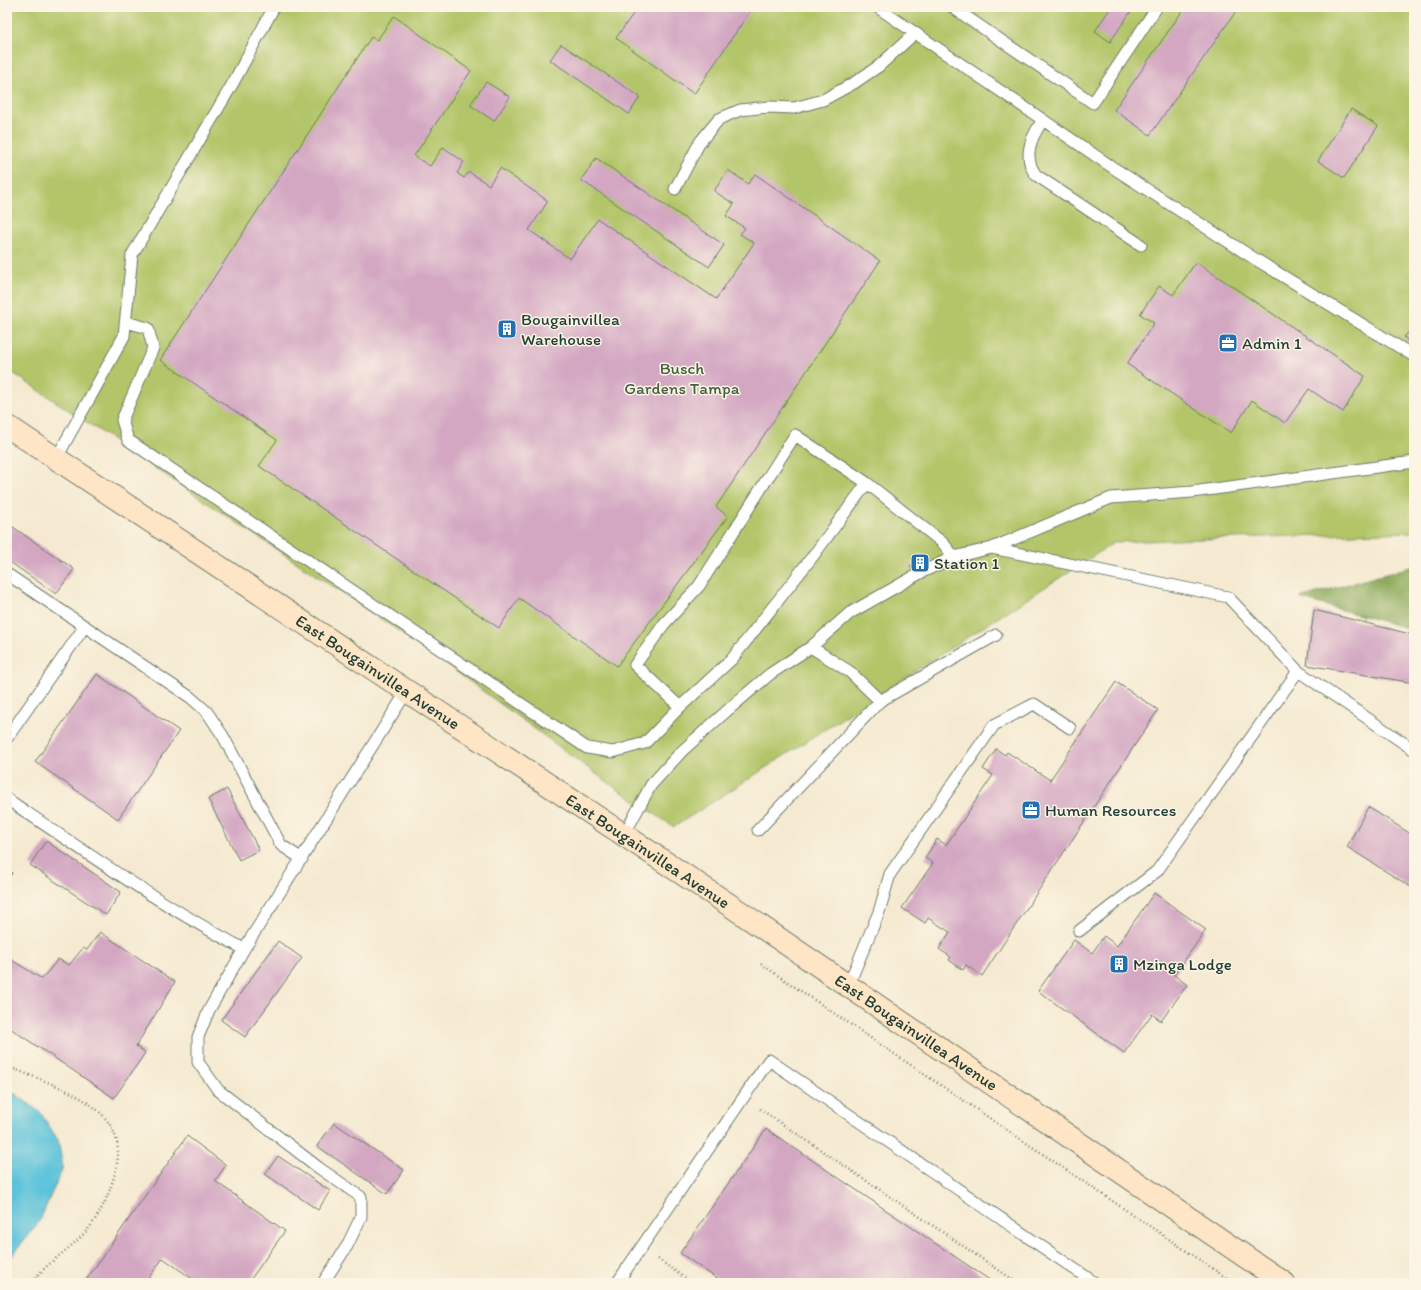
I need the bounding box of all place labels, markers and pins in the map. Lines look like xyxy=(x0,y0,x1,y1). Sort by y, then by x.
place label: Bougainvillea Warehouse xyxy=(521,309,620,349)
building icon: Bougainvillea Warehouse xyxy=(496,318,518,340)
office icon: Admin 1 xyxy=(1217,332,1239,354)
place label: Admin 1 xyxy=(1242,333,1302,353)
building icon: Station 1 xyxy=(909,552,931,574)
place label: Station 1 xyxy=(934,553,1000,573)
office icon: Human Resources xyxy=(1020,799,1042,821)
place label: Human Resources xyxy=(1045,800,1176,820)
building icon: Mzinga Lodge xyxy=(1108,953,1130,975)
place label: Mzinga Lodge xyxy=(1133,954,1232,974)

